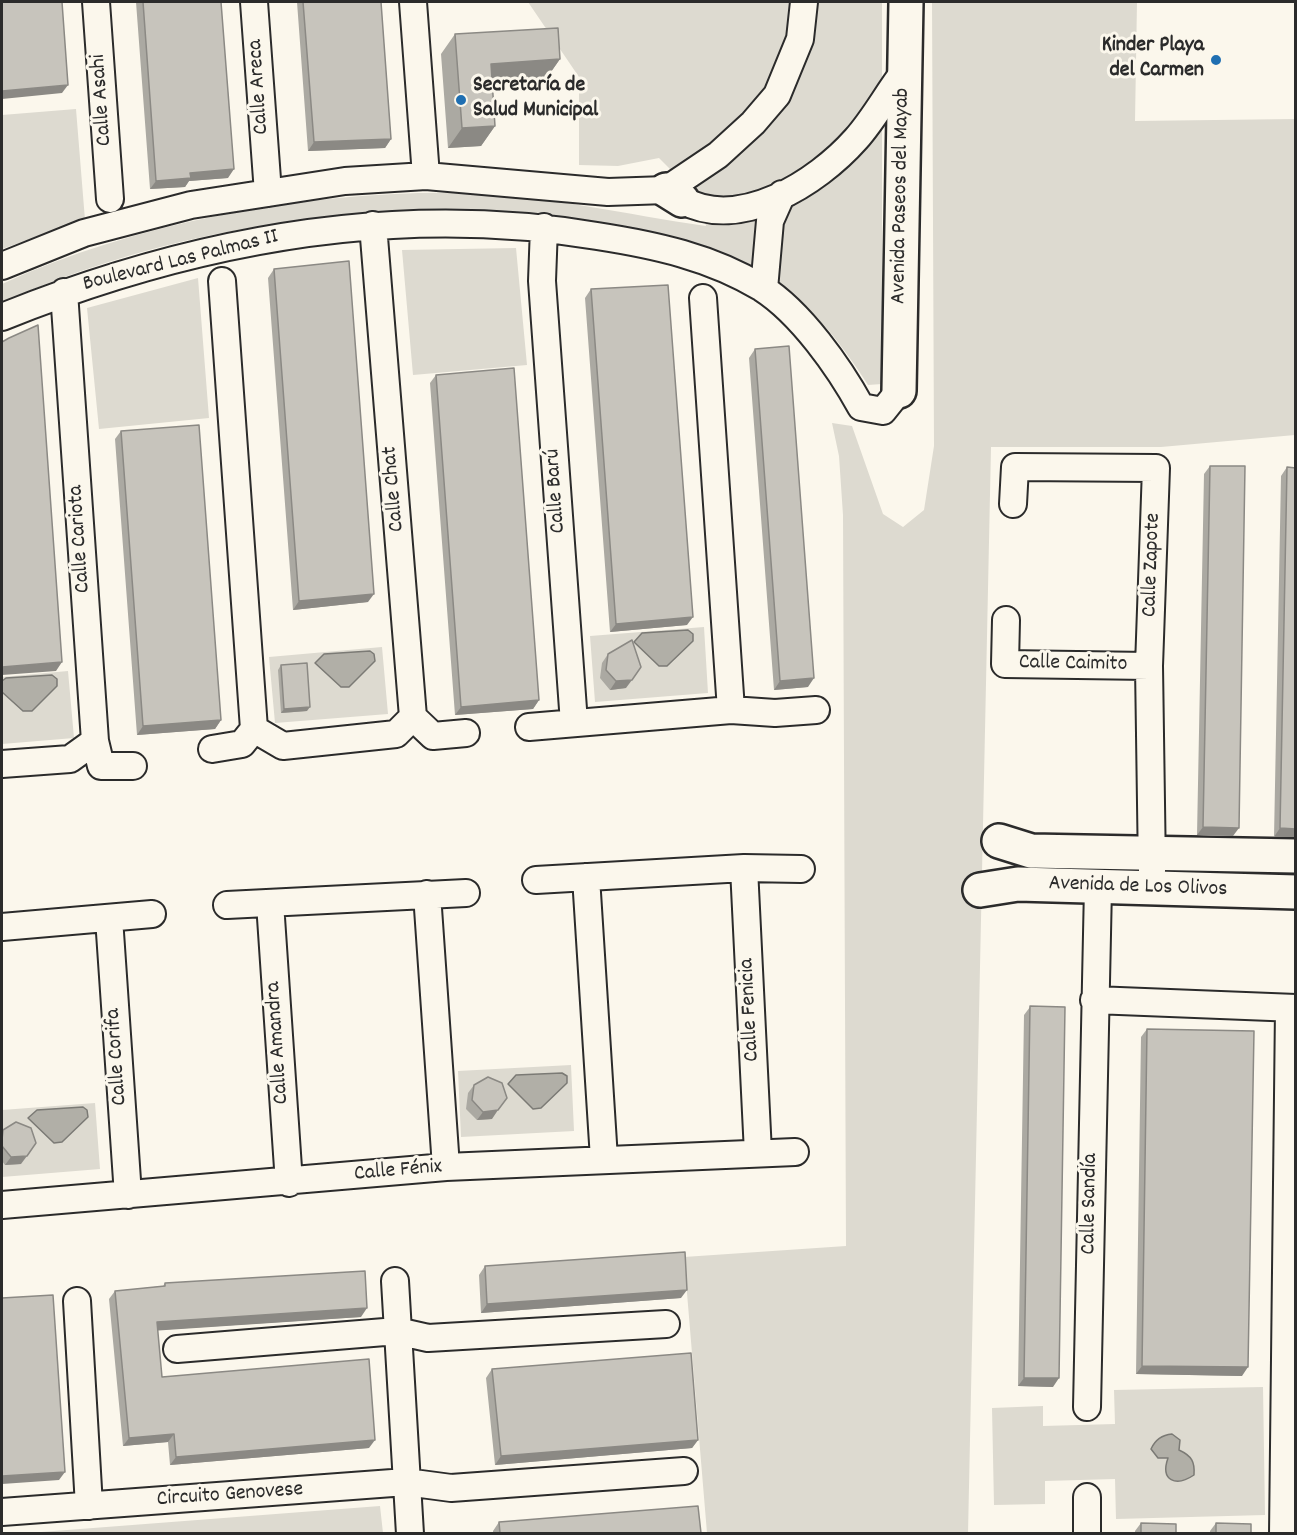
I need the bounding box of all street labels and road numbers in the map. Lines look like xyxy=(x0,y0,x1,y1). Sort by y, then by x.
street label: Calle Areca xyxy=(244,38,276,136)
street label: Calle Asahi xyxy=(87,53,119,147)
street label: Avenida Paseos del Mayab xyxy=(887,88,917,304)
street label: Boulevard Las Palmas II xyxy=(81,225,281,299)
street label: Calle Chat xyxy=(378,445,412,533)
street label: Calle Barú xyxy=(541,448,573,534)
street label: Calle Cariota xyxy=(64,484,98,594)
street label: Calle Zapote xyxy=(1138,513,1168,617)
street label: Calle Caimito xyxy=(1018,651,1128,679)
street label: Avenida de Los Olivos xyxy=(1048,872,1228,904)
street label: Calle Fenicia xyxy=(735,958,767,1062)
street label: Calle Amandra xyxy=(262,981,296,1105)
street label: Calle Corifa xyxy=(101,1008,135,1106)
street label: Calle Sandía xyxy=(1077,1153,1105,1255)
street label: Calle Fénix xyxy=(353,1155,443,1189)
street label: Circuito Genovese xyxy=(156,1478,304,1514)

